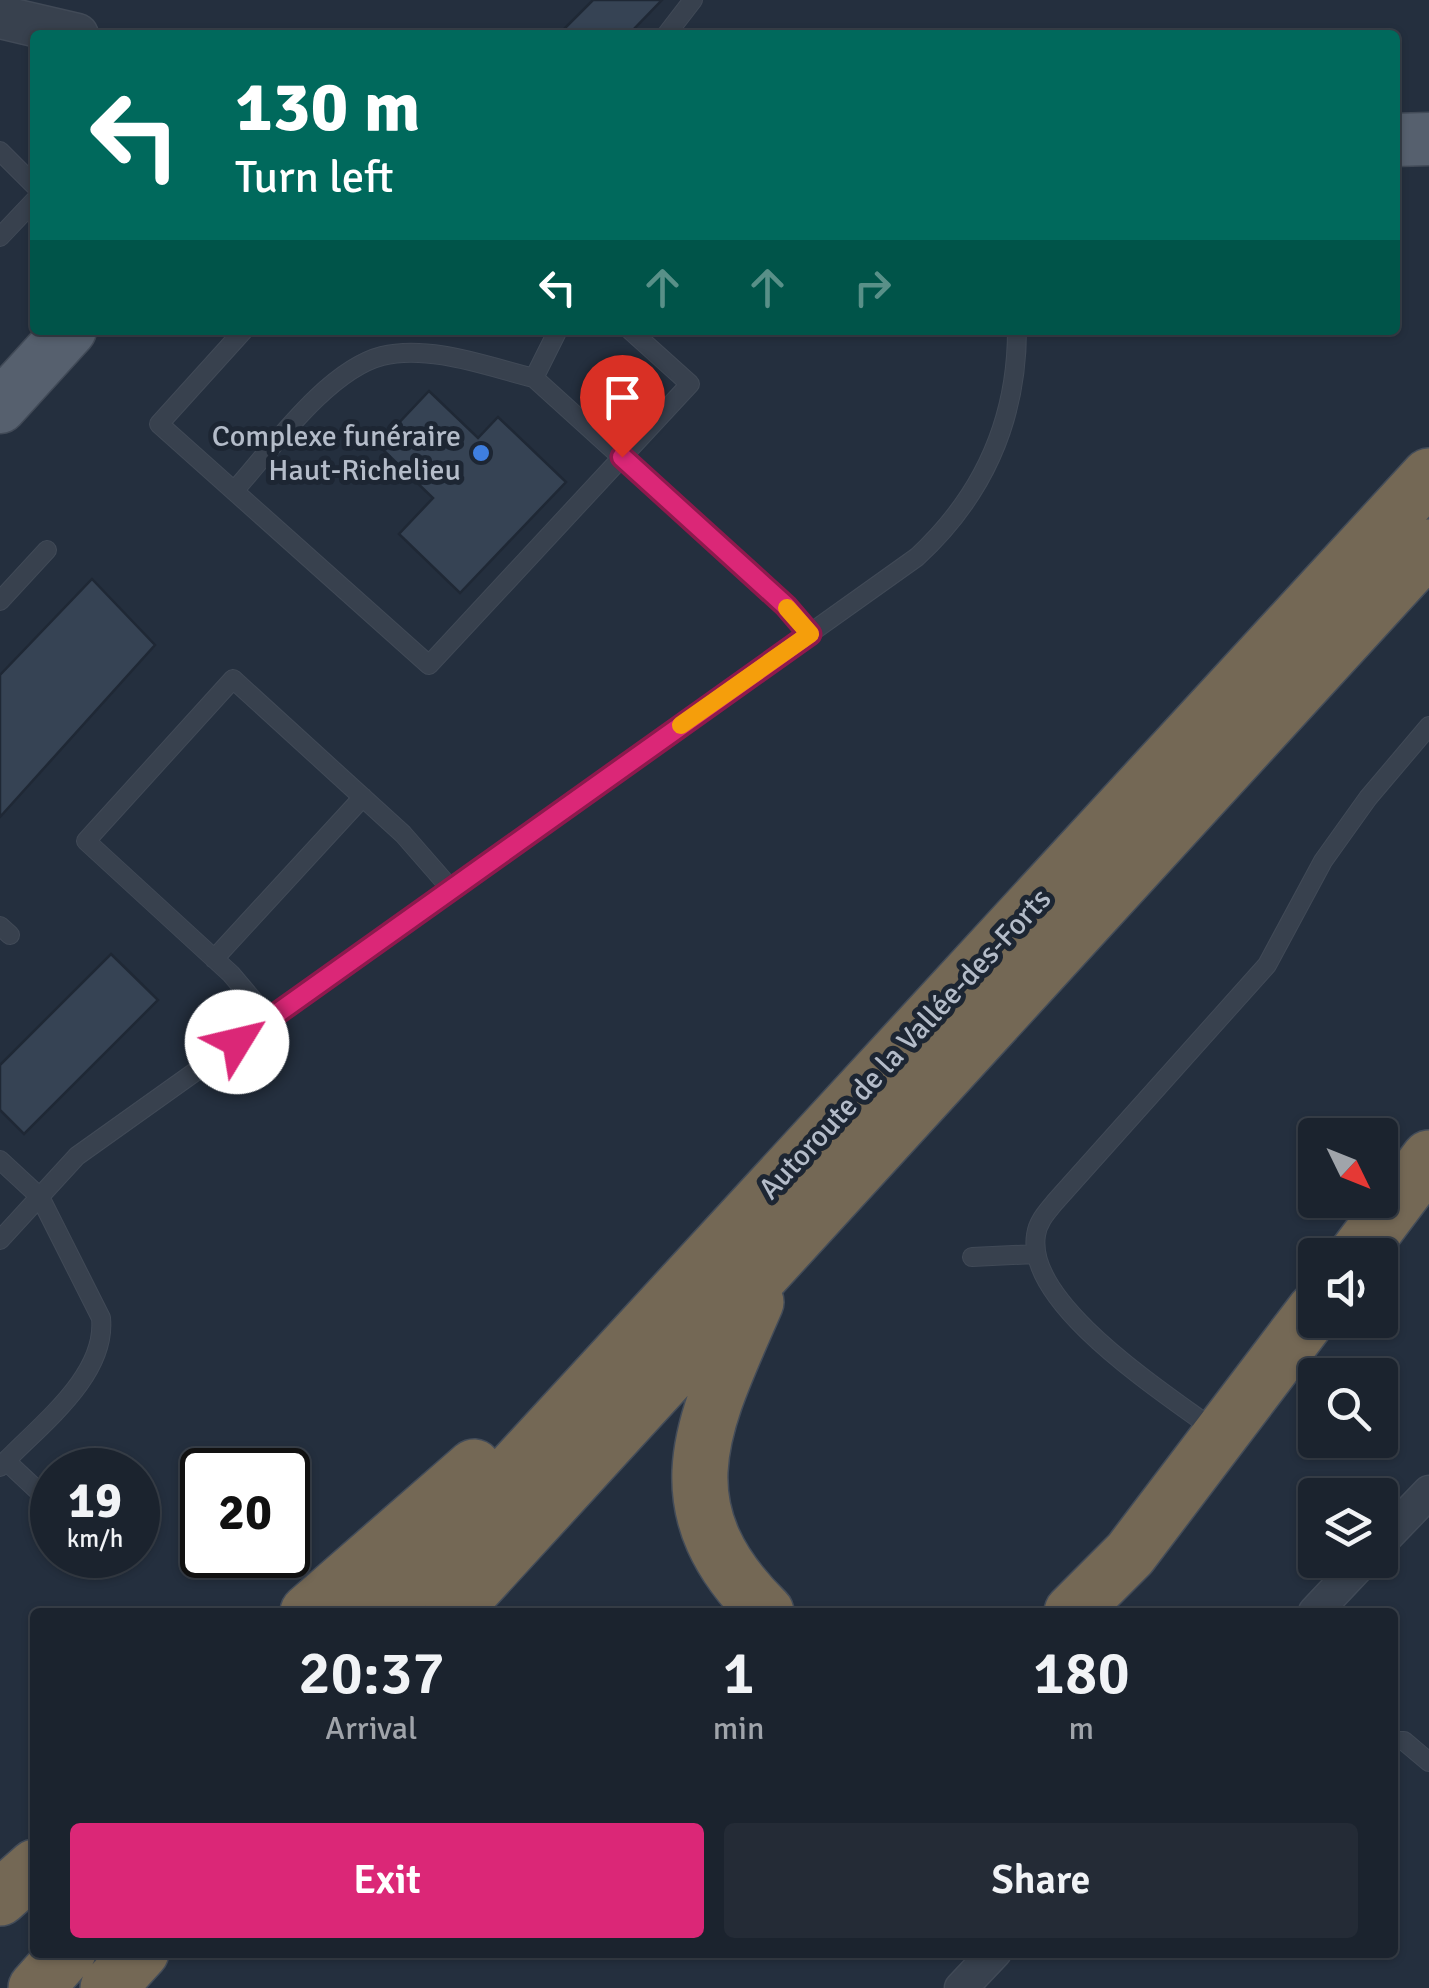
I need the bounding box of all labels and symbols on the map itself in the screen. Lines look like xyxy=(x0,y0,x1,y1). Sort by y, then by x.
pin xyxy=(580,355,665,458)
place label: Complexe funéraire Haut-Richelieu xyxy=(212,418,461,489)
marker: Complexe funéraire Haut-Richelieu xyxy=(470,442,492,464)
street label: Autoroute de la Vallée-des-Forts xyxy=(751,881,1059,1207)
position arrow xyxy=(185,990,289,1094)
north arrow xyxy=(1298,1118,1398,1218)
speed limit sign: 20 xyxy=(180,1448,310,1578)

